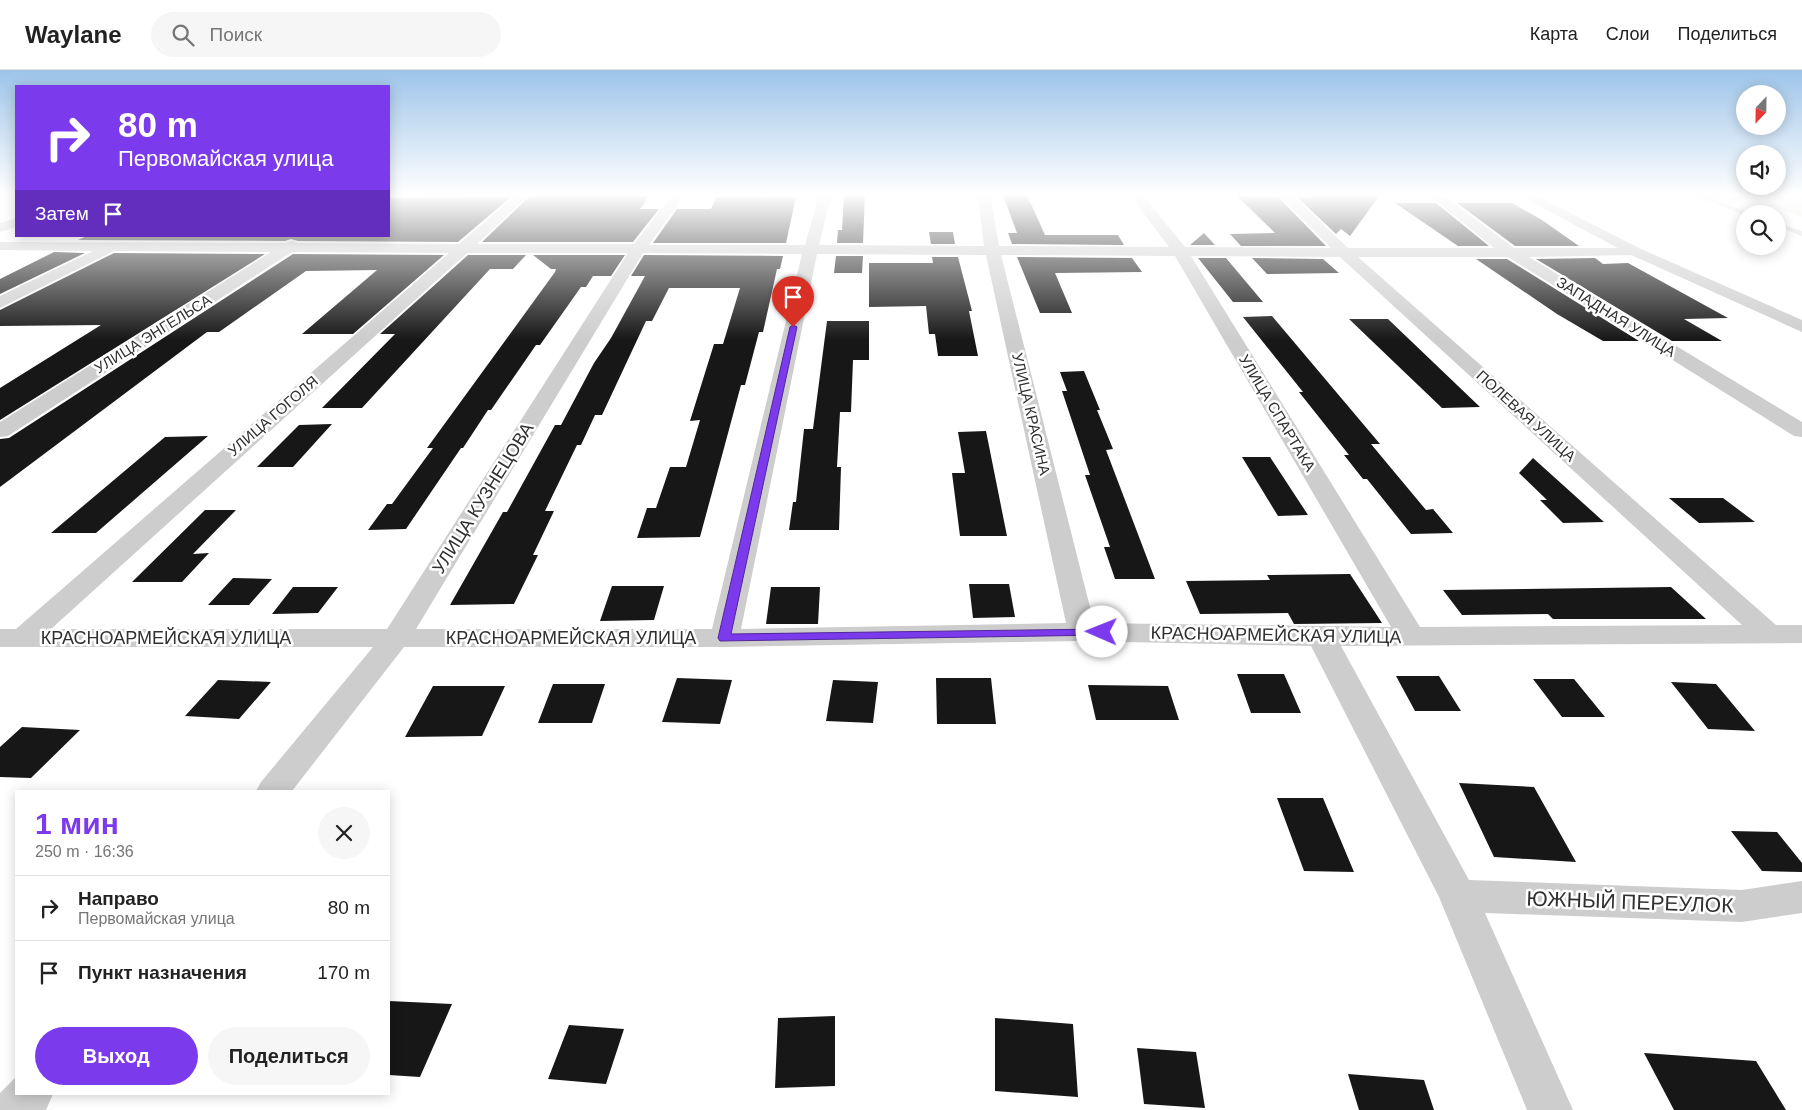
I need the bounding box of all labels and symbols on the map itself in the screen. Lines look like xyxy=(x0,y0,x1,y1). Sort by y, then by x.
north arrow xyxy=(1736,85,1786,135)
street label: ЗАПАДНАЯ УЛИЦА xyxy=(1554,273,1679,360)
pin xyxy=(772,276,814,327)
street label: УЛИЦА ЭНГЕЛЬСА xyxy=(91,291,214,376)
street label: УЛИЦА КРАСИНА xyxy=(1009,351,1054,477)
street label: УЛИЦА СПАРТАКА xyxy=(1236,351,1319,474)
street label: ПОЛЕВАЯ УЛИЦА xyxy=(1473,367,1579,465)
street label: УЛИЦА ГОГОЛЯ xyxy=(224,372,321,459)
street label: УЛИЦА КУЗНЕЦОВА xyxy=(428,419,538,577)
position arrow xyxy=(1075,605,1127,657)
street label: КРАСНОАРМЕЙСКАЯ УЛИЦА xyxy=(1151,622,1402,647)
street label: КРАСНОАРМЕЙСКАЯ УЛИЦА xyxy=(41,627,291,648)
street label: КРАСНОАРМЕЙСКАЯ УЛИЦА xyxy=(446,627,696,648)
street label: ЮЖНЫЙ ПЕРЕУЛОК xyxy=(1526,886,1735,917)

